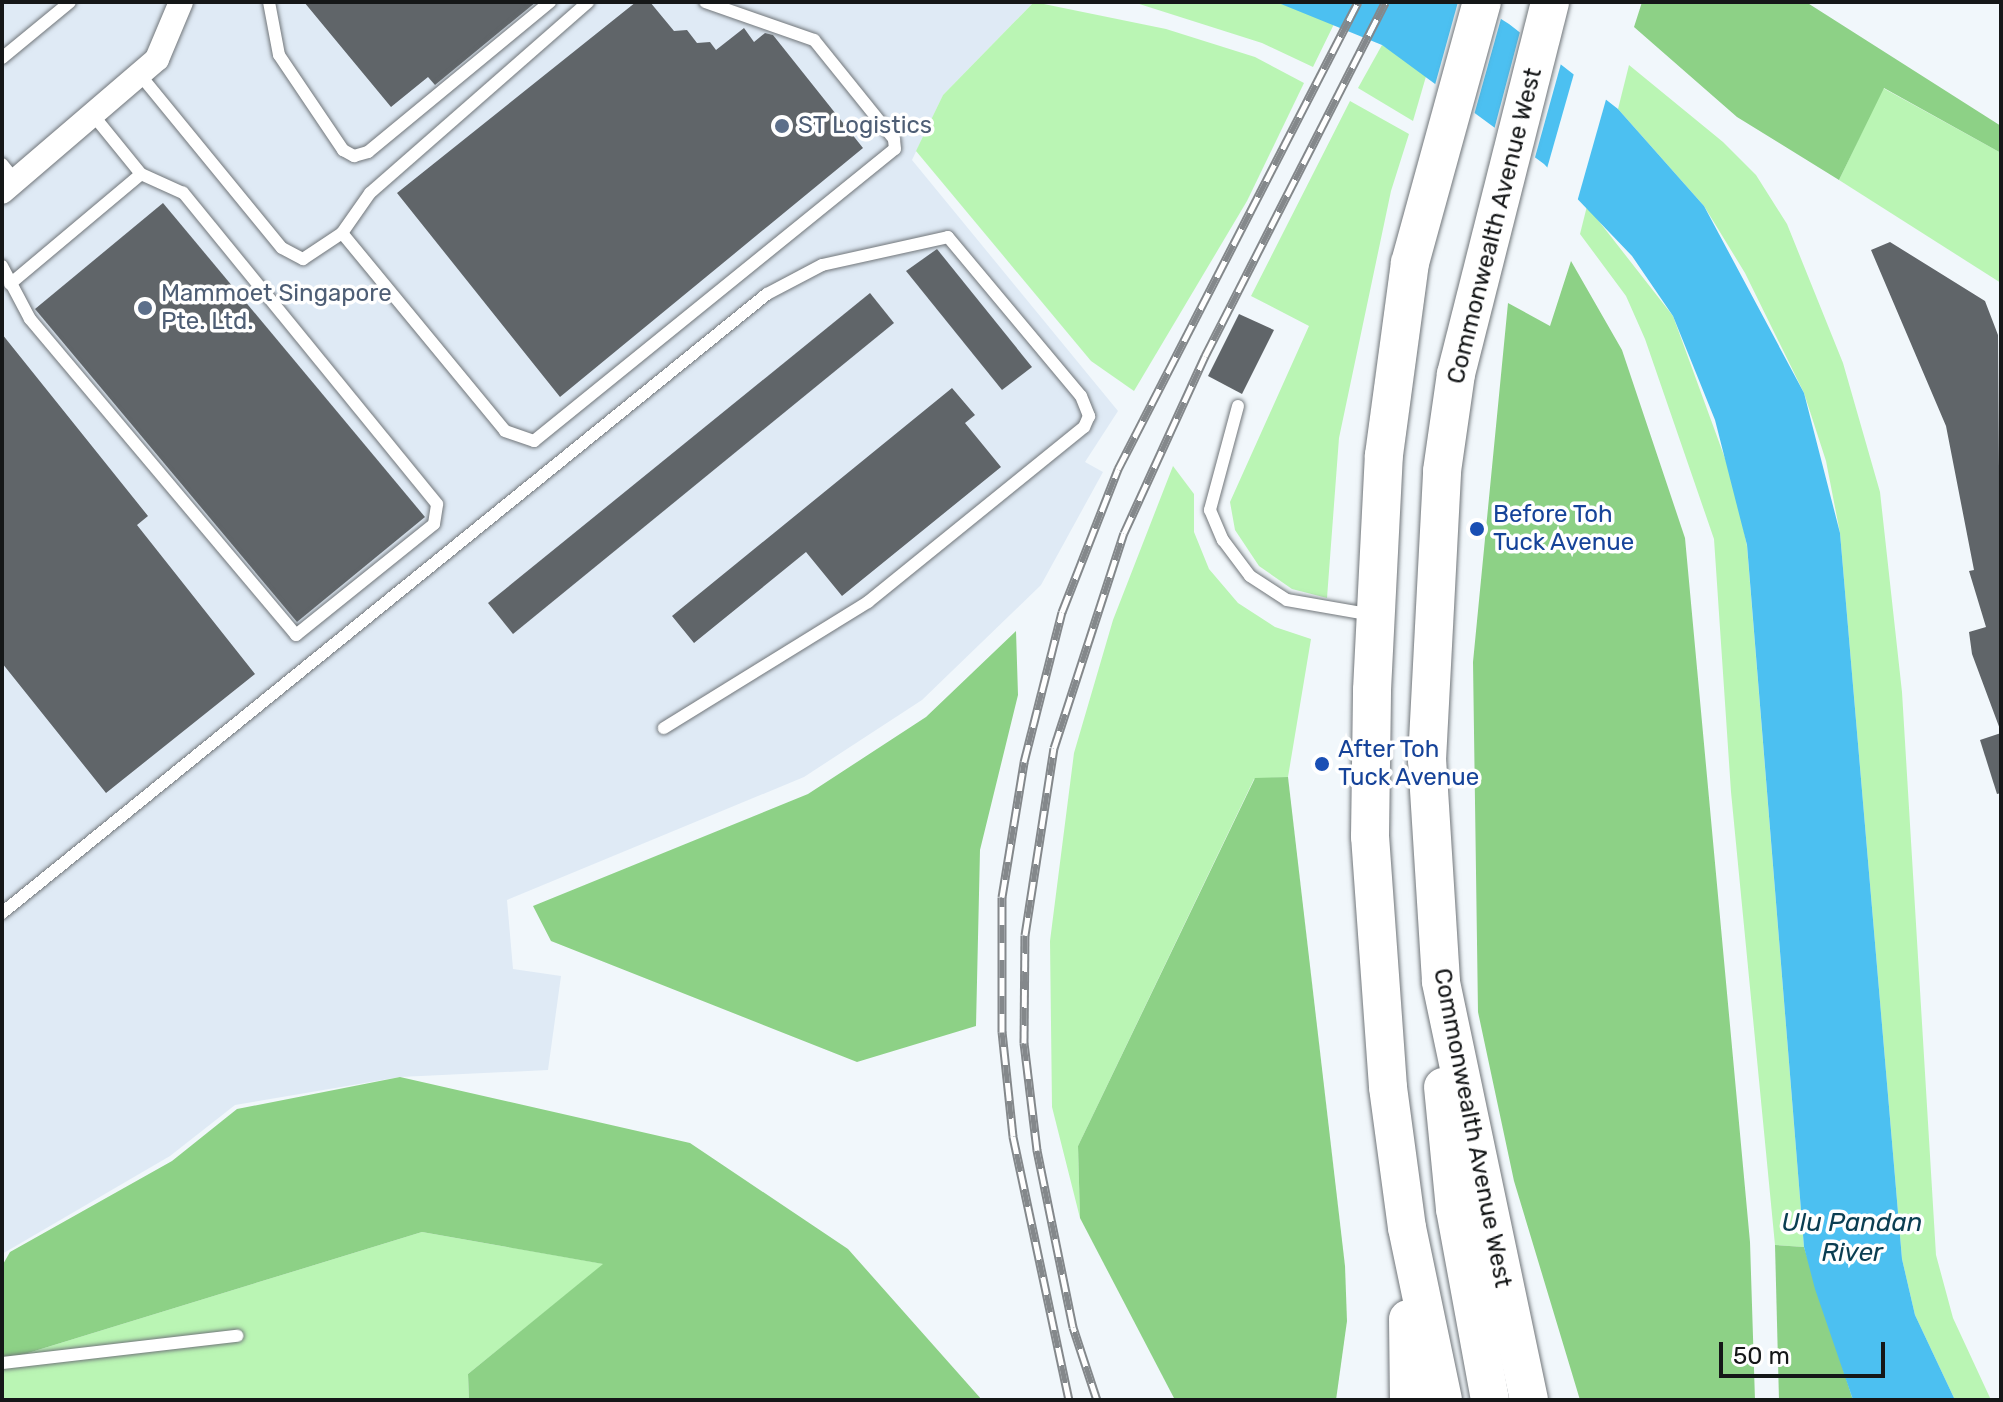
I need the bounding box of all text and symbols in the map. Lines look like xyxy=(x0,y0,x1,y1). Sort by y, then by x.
street label: Commonwealth Avenue West xyxy=(1442,65,1548,387)
place label: ST Logistics xyxy=(798,112,933,140)
marker: ST Logistics xyxy=(773,117,791,135)
place label: Mammoet Singapore Pte. Ltd. xyxy=(161,280,392,336)
marker: Mammoet Singapore Pte. Ltd. xyxy=(136,299,154,317)
place label: Before Toh Tuck Avenue xyxy=(1493,501,1635,557)
marker: Before Toh Tuck Avenue xyxy=(1468,520,1486,538)
place label: After Toh Tuck Avenue xyxy=(1338,736,1480,792)
marker: After Toh Tuck Avenue xyxy=(1313,755,1331,773)
street label: Commonwealth Avenue West xyxy=(1427,965,1517,1291)
water label: Ulu Pandan River xyxy=(1782,1207,1922,1268)
scale bar xyxy=(1723,1326,1889,1376)
text: 50 m xyxy=(1733,1342,1790,1370)

